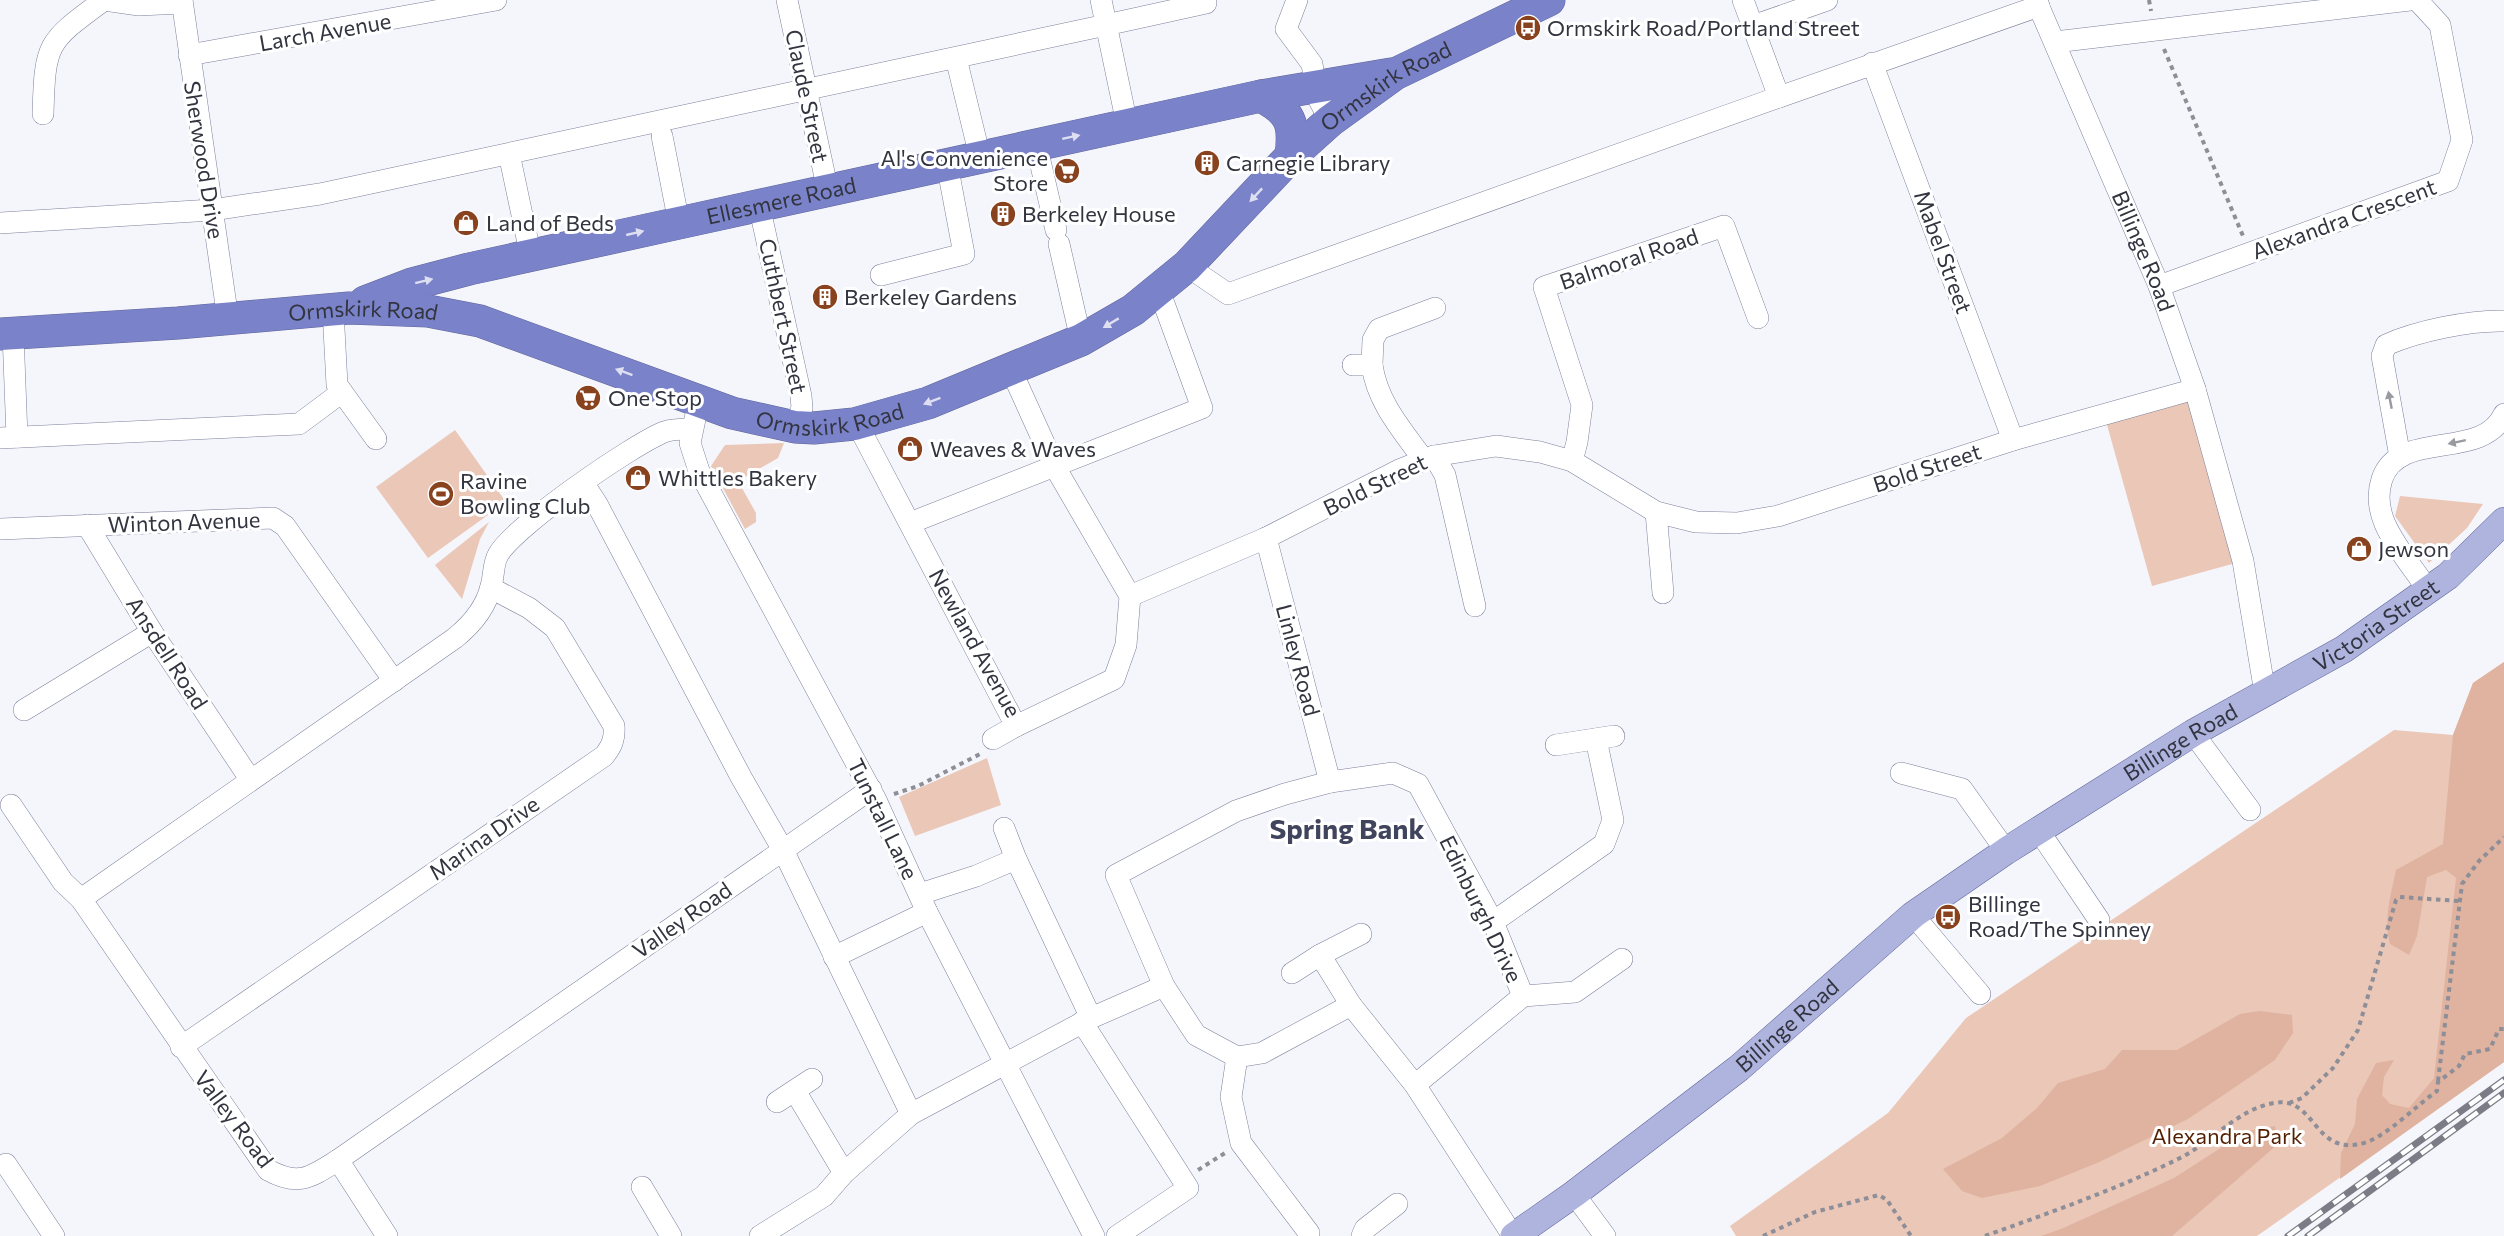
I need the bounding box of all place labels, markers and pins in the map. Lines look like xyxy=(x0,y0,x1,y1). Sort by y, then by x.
bus stop icon: Ormskirk Road/Portland Street xyxy=(1513,13,1543,43)
place label: Ormskirk Road/Portland Street xyxy=(1547,14,1860,41)
place label: Al's Convenience Store xyxy=(881,144,1048,196)
building icon: Carnegie Library xyxy=(1192,148,1222,178)
place label: Carnegie Library xyxy=(1226,149,1390,176)
supermarket icon: Al's Convenience Store xyxy=(1052,156,1082,186)
building icon: Berkeley House xyxy=(988,199,1018,229)
place label: Berkeley House xyxy=(1022,200,1176,227)
shop icon: Land of Beds xyxy=(451,208,481,238)
place label: Land of Beds xyxy=(486,209,614,236)
building icon: Berkeley Gardens xyxy=(810,282,840,312)
place label: Berkeley Gardens xyxy=(844,283,1017,310)
supermarket icon: One Stop xyxy=(573,383,603,413)
place label: One Stop xyxy=(608,384,702,411)
shop icon: Weaves & Waves xyxy=(895,434,925,464)
place label: Weaves & Waves xyxy=(930,435,1096,462)
shop icon: Whittles Bakery xyxy=(623,463,653,493)
place label: Whittles Bakery xyxy=(658,464,817,491)
place label: Ravine Bowling Club xyxy=(460,467,591,519)
sports icon: Ravine Bowling Club xyxy=(426,479,456,509)
shop icon: Jewson xyxy=(2344,534,2374,564)
place label: Jewson xyxy=(2378,535,2449,562)
place label: Billinge Road/The Spinney xyxy=(1968,890,2151,942)
bus stop icon: Billinge Road/The Spinney xyxy=(1933,902,1963,932)

